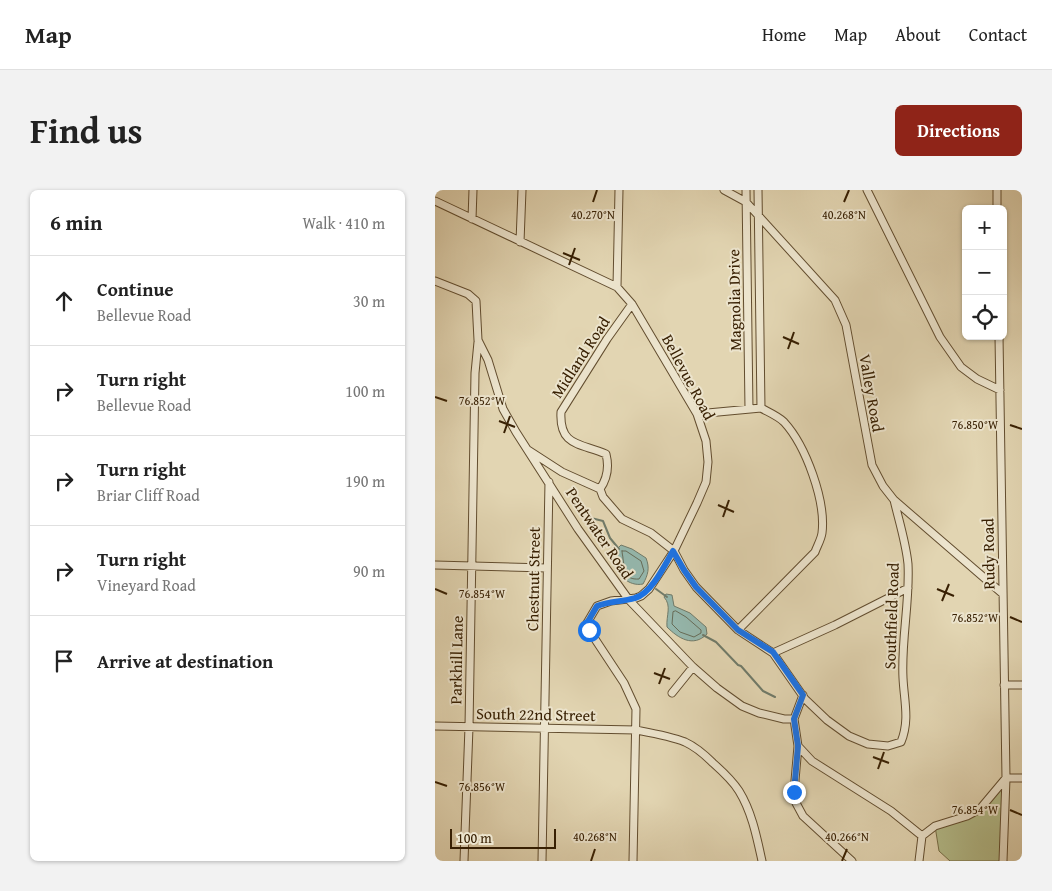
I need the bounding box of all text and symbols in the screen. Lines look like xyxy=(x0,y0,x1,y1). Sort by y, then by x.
text: Map xyxy=(25,17,72,52)
text: Home xyxy=(762,21,806,48)
text: Map xyxy=(834,21,867,48)
text: About xyxy=(895,21,941,48)
text: Contact xyxy=(969,21,1027,48)
text: Find us xyxy=(30,105,143,156)
button: Directions xyxy=(895,105,1022,156)
map controls xyxy=(962,205,1007,340)
button: + xyxy=(962,205,1007,250)
text: 40.270°N xyxy=(571,206,615,223)
text: 40.268°N xyxy=(822,206,866,223)
text: 6 min xyxy=(50,207,102,238)
text: Walk · 410 m xyxy=(302,211,385,235)
street label: Magnolia Drive xyxy=(721,249,747,351)
button: − xyxy=(962,250,1007,295)
text: Continue xyxy=(97,275,174,303)
icon: ahead xyxy=(50,287,78,315)
text: 30 m xyxy=(353,289,385,313)
button: locate xyxy=(962,295,1007,340)
text: Bellevue Road xyxy=(97,303,191,327)
street label: Midland Road xyxy=(545,311,616,402)
street label: Bellevue Road xyxy=(656,330,722,425)
street label: Valley Road xyxy=(853,352,891,434)
text: Turn right xyxy=(97,365,186,393)
icon: right xyxy=(50,377,78,405)
text: 100 m xyxy=(345,379,385,403)
text: 76.852°W xyxy=(459,392,506,409)
text: Bellevue Road xyxy=(97,393,191,417)
text: 76.850°W xyxy=(952,416,999,433)
text: Turn right xyxy=(97,455,186,483)
icon: right xyxy=(50,467,78,495)
text: 190 m xyxy=(345,469,385,493)
street label: Pentwater Road xyxy=(560,482,640,584)
text: Briar Cliff Road xyxy=(97,483,200,507)
street label: Rudy Road xyxy=(975,518,1001,590)
street label: Chestnut Street xyxy=(520,526,546,631)
text: Turn right xyxy=(97,545,186,573)
icon: right xyxy=(50,557,78,585)
text: 90 m xyxy=(353,559,385,583)
street label: Southfield Road xyxy=(877,562,905,670)
text: Vineyard Road xyxy=(97,573,196,597)
text: 76.854°W xyxy=(459,585,506,602)
text: 76.852°W xyxy=(952,609,999,626)
street label: Parkhill Lane xyxy=(443,615,469,705)
route start xyxy=(578,619,601,642)
icon: arrive xyxy=(50,647,78,675)
text: Arrive at destination xyxy=(97,647,273,675)
street label: South 22nd Street xyxy=(476,701,596,727)
text: 76.856°W xyxy=(459,778,506,795)
route end xyxy=(783,781,806,804)
text: 76.854°W xyxy=(952,801,999,818)
scale bar xyxy=(450,826,556,849)
text: 100 m xyxy=(457,828,492,848)
text: 40.268°N xyxy=(573,828,617,845)
text: 40.266°N xyxy=(825,828,869,845)

